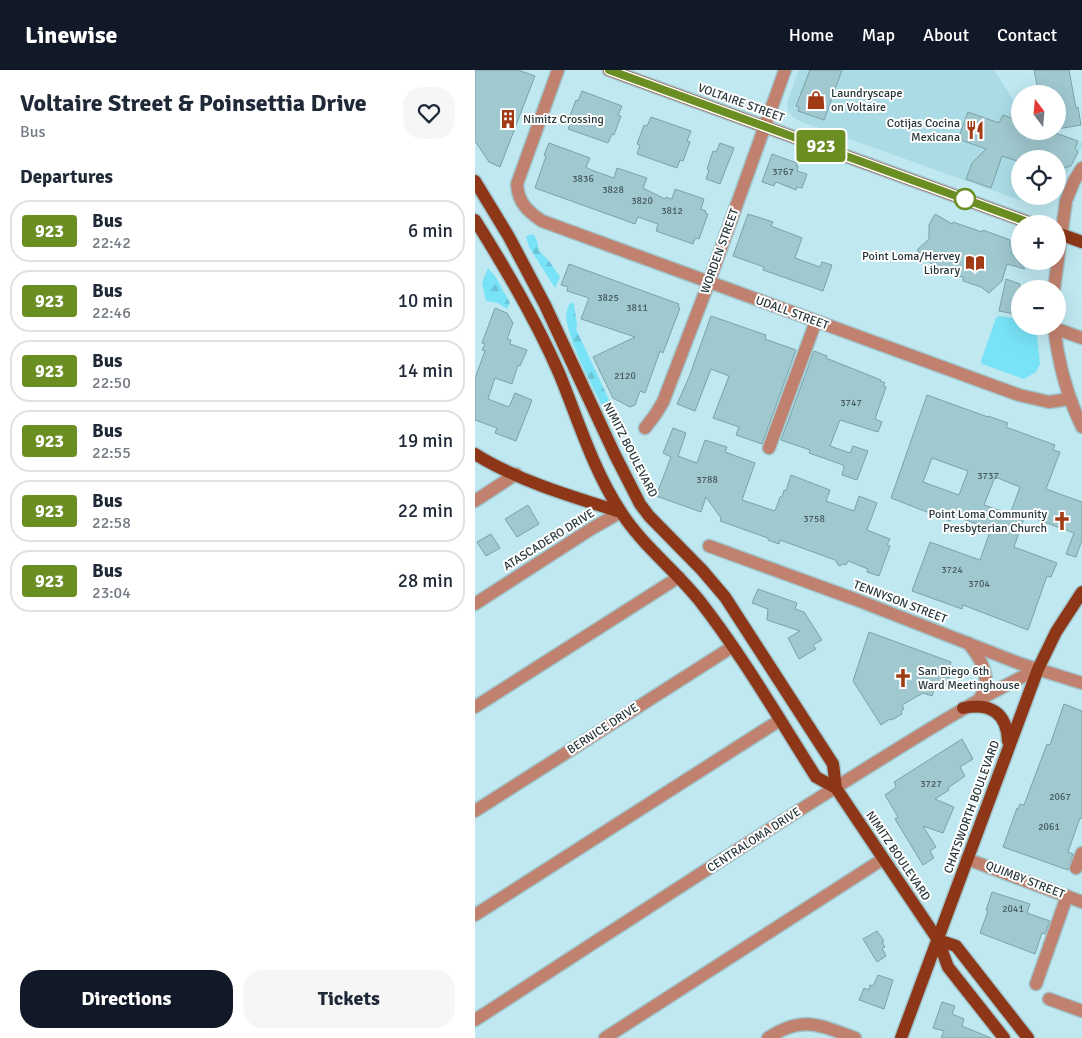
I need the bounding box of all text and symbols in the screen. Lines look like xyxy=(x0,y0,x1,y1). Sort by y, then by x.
text: Linewise xyxy=(25,20,118,50)
text: Home xyxy=(789,24,834,46)
text: Map xyxy=(862,24,895,46)
text: About xyxy=(923,24,969,46)
text: Contact xyxy=(997,24,1057,46)
street label: VOLTAIRE STREET xyxy=(696,80,786,126)
north arrow xyxy=(1011,85,1066,140)
map controls xyxy=(1011,85,1066,335)
place label: Laundryscape on Voltaire xyxy=(831,86,902,115)
button: heart xyxy=(403,87,455,139)
text: Voltaire Street & Poinsettia Drive xyxy=(20,88,367,118)
shop icon: Laundryscape on Voltaire xyxy=(805,89,827,111)
building icon: Nimitz Crossing xyxy=(497,108,519,130)
place label: Nimitz Crossing xyxy=(523,112,604,127)
place label: Cotijas Cocina Mexicana xyxy=(887,116,960,145)
restaurant icon: Cotijas Cocina Mexicana xyxy=(964,119,986,141)
text: Bus xyxy=(20,122,45,142)
line badge: 923 xyxy=(792,130,850,162)
text: 923 xyxy=(806,135,836,157)
button: locate xyxy=(1011,150,1066,205)
text: Departures xyxy=(20,165,113,189)
house number: 3767 xyxy=(772,166,794,178)
house number: 3836 xyxy=(572,173,594,185)
house number: 3828 xyxy=(602,184,624,196)
unlabelled marker xyxy=(954,188,976,210)
house number: 3820 xyxy=(631,195,653,207)
house number: 3812 xyxy=(661,205,683,217)
street label: WORDEN STREET xyxy=(698,206,742,296)
text: Bus xyxy=(92,209,123,233)
button: + xyxy=(1011,215,1066,270)
text: 6 min xyxy=(408,219,453,243)
text: 923 xyxy=(35,220,64,242)
text: 22:42 xyxy=(92,233,131,253)
place label: Point Loma/Hervey Library xyxy=(862,249,960,278)
library icon: Point Loma/Hervey Library xyxy=(964,252,986,274)
text: Bus xyxy=(92,279,123,303)
button: − xyxy=(1011,280,1066,335)
text: 10 min xyxy=(398,289,453,313)
text: 923 xyxy=(35,290,64,312)
house number: 3825 xyxy=(597,292,619,304)
street label: UDALL STREET xyxy=(753,293,831,333)
house number: 3811 xyxy=(626,302,648,314)
text: 22:46 xyxy=(92,303,131,323)
text: Bus xyxy=(92,349,123,373)
text: 14 min xyxy=(398,359,453,383)
text: 923 xyxy=(35,360,64,382)
house number: 2120 xyxy=(614,370,636,382)
text: 22:50 xyxy=(92,373,131,393)
house number: 3747 xyxy=(840,397,862,409)
street label: NIMITZ BOULEVARD xyxy=(600,400,661,500)
text: Bus xyxy=(92,419,123,443)
text: 19 min xyxy=(398,429,453,453)
text: 923 xyxy=(35,430,64,452)
text: 22:55 xyxy=(92,443,131,463)
house number: 3737 xyxy=(977,470,999,482)
house number: 3788 xyxy=(696,474,718,486)
text: Bus xyxy=(92,489,123,513)
text: 22 min xyxy=(398,499,453,523)
text: 923 xyxy=(35,500,64,522)
street label: ATASCADERO DRIVE xyxy=(501,506,598,574)
place label: Point Loma Community Presbyterian Church xyxy=(928,507,1047,536)
church icon: Point Loma Community Presbyterian Church xyxy=(1051,510,1073,532)
text: 22:58 xyxy=(92,513,131,533)
house number: 3758 xyxy=(803,513,825,525)
text: Bus xyxy=(92,559,123,583)
house number: 3724 xyxy=(941,564,963,576)
text: 28 min xyxy=(398,569,453,593)
text: 923 xyxy=(35,570,64,592)
street label: TENNYSON STREET xyxy=(851,577,949,627)
house number: 3704 xyxy=(968,578,990,590)
text: 23:04 xyxy=(92,583,131,603)
place label: San Diego 6th Ward Meetinghouse xyxy=(918,664,1020,693)
church icon: San Diego 6th Ward Meetinghouse xyxy=(892,667,914,689)
street label: BERNICE DRIVE xyxy=(565,700,642,758)
street label: CHATSWORTH BOULEVARD xyxy=(941,738,1003,876)
house number: 3727 xyxy=(920,778,942,790)
house number: 2067 xyxy=(1049,791,1071,803)
street label: CENTRALOMA DRIVE xyxy=(704,804,804,876)
street label: NIMITZ BOULEVARD xyxy=(862,808,934,904)
house number: 2061 xyxy=(1038,821,1060,833)
street label: QUIMBY STREET xyxy=(983,858,1067,902)
house number: 2041 xyxy=(1002,903,1024,915)
button: Directions xyxy=(20,970,233,1028)
button: Tickets xyxy=(243,970,455,1028)

